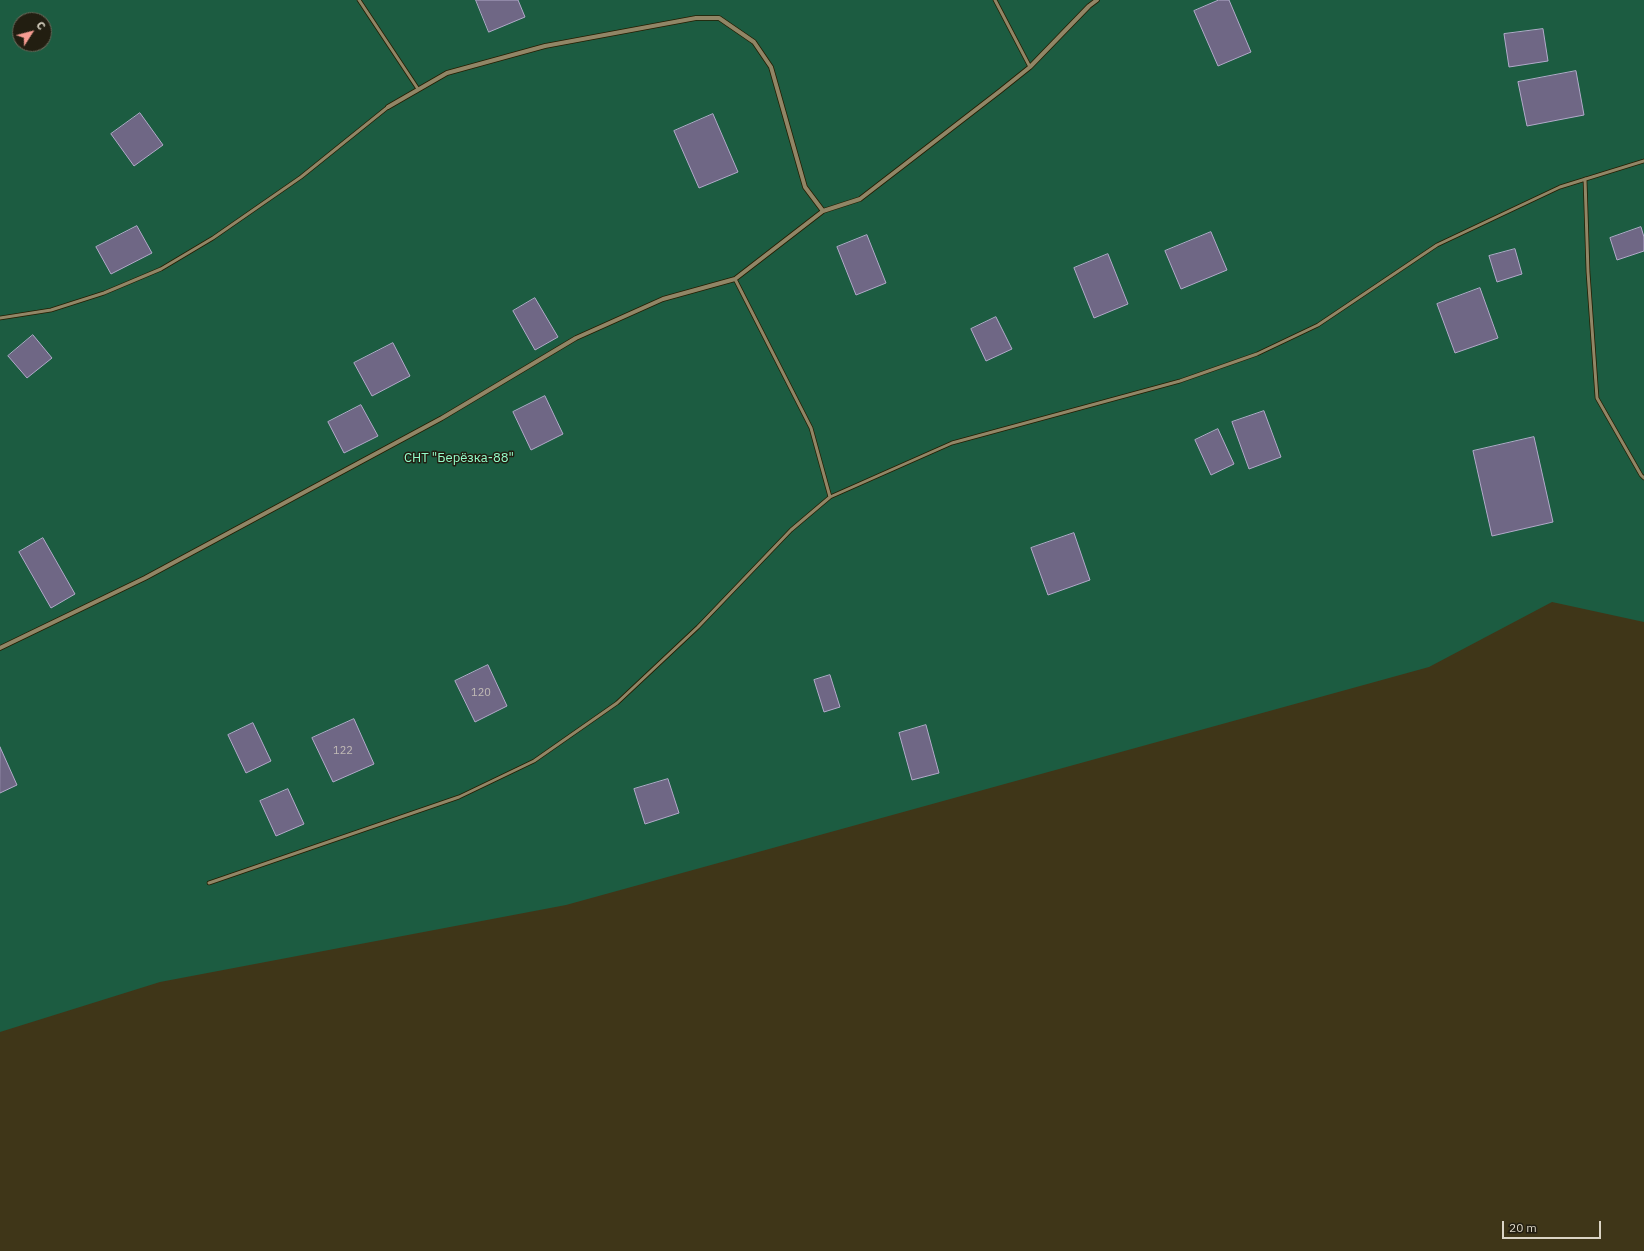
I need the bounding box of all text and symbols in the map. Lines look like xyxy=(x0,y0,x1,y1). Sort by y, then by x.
north arrow xyxy=(12,12,52,52)
text: С xyxy=(33,19,49,33)
park label: СНТ "Берёзка-88" xyxy=(404,450,514,466)
house number: 120 xyxy=(471,686,491,700)
house number: 122 xyxy=(333,744,353,758)
scale bar xyxy=(1504,1213,1603,1239)
text: 20 m xyxy=(1509,1220,1537,1235)

